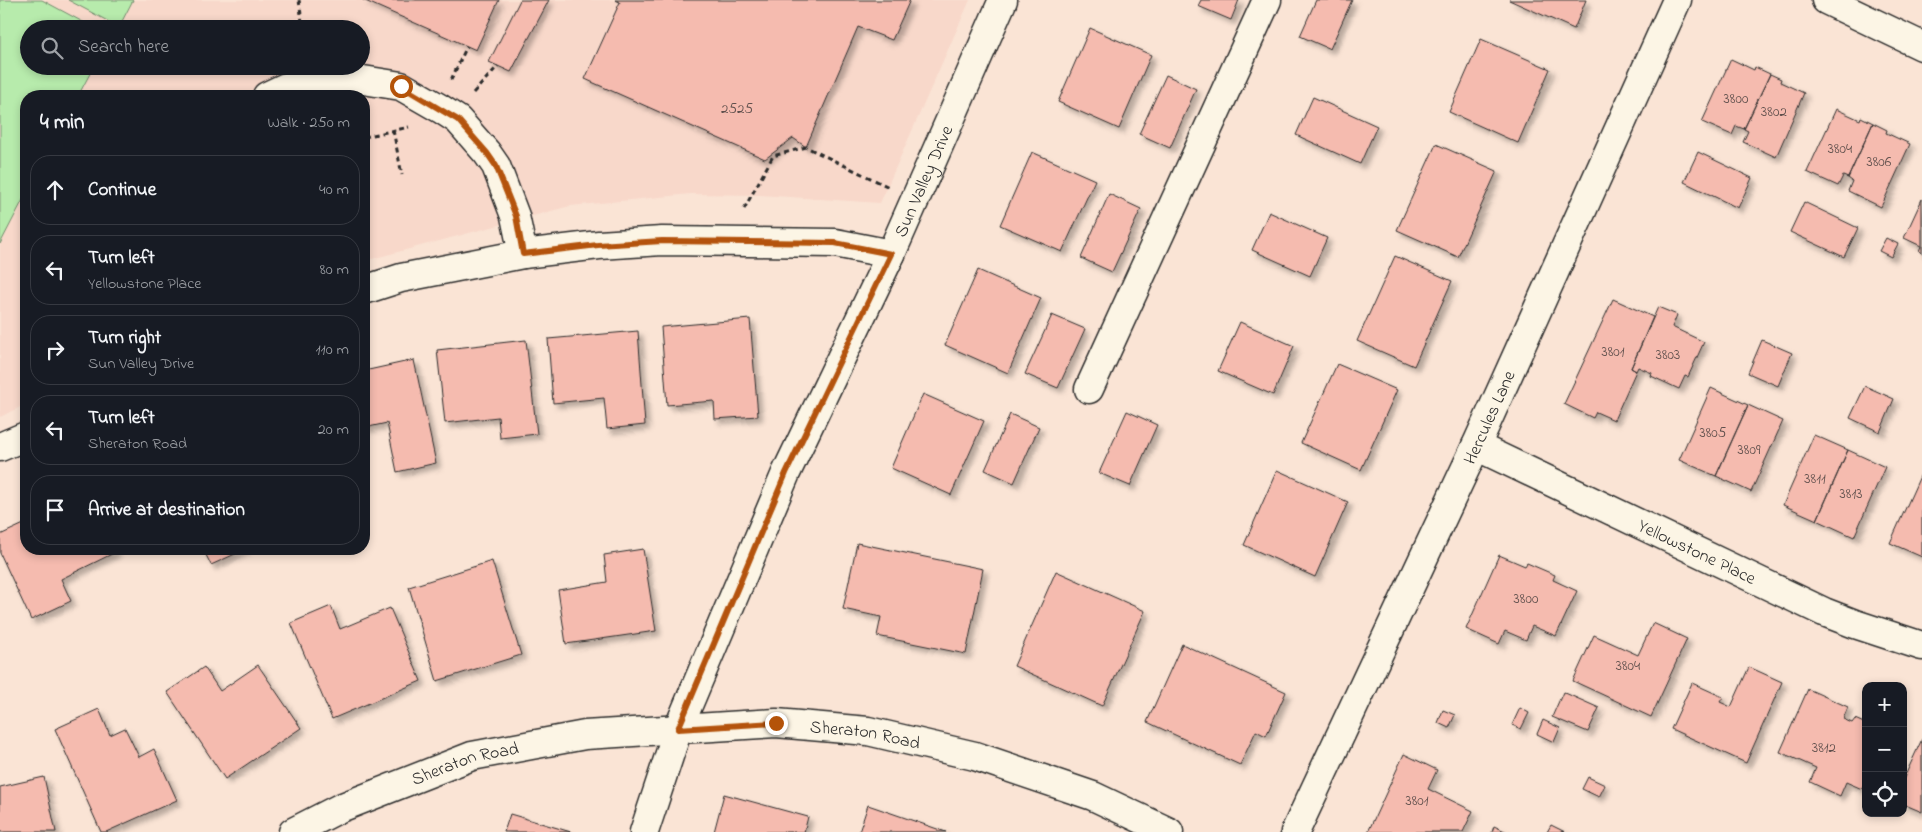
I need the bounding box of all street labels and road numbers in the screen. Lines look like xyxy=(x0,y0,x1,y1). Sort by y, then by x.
street label: Sun Valley Drive xyxy=(889,121,961,242)
street label: Hercules Lane xyxy=(1458,366,1524,469)
street label: Yellowstone Place xyxy=(1633,514,1760,593)
street label: Sheraton Road xyxy=(809,715,923,758)
street label: Sheraton Road xyxy=(408,737,521,794)

